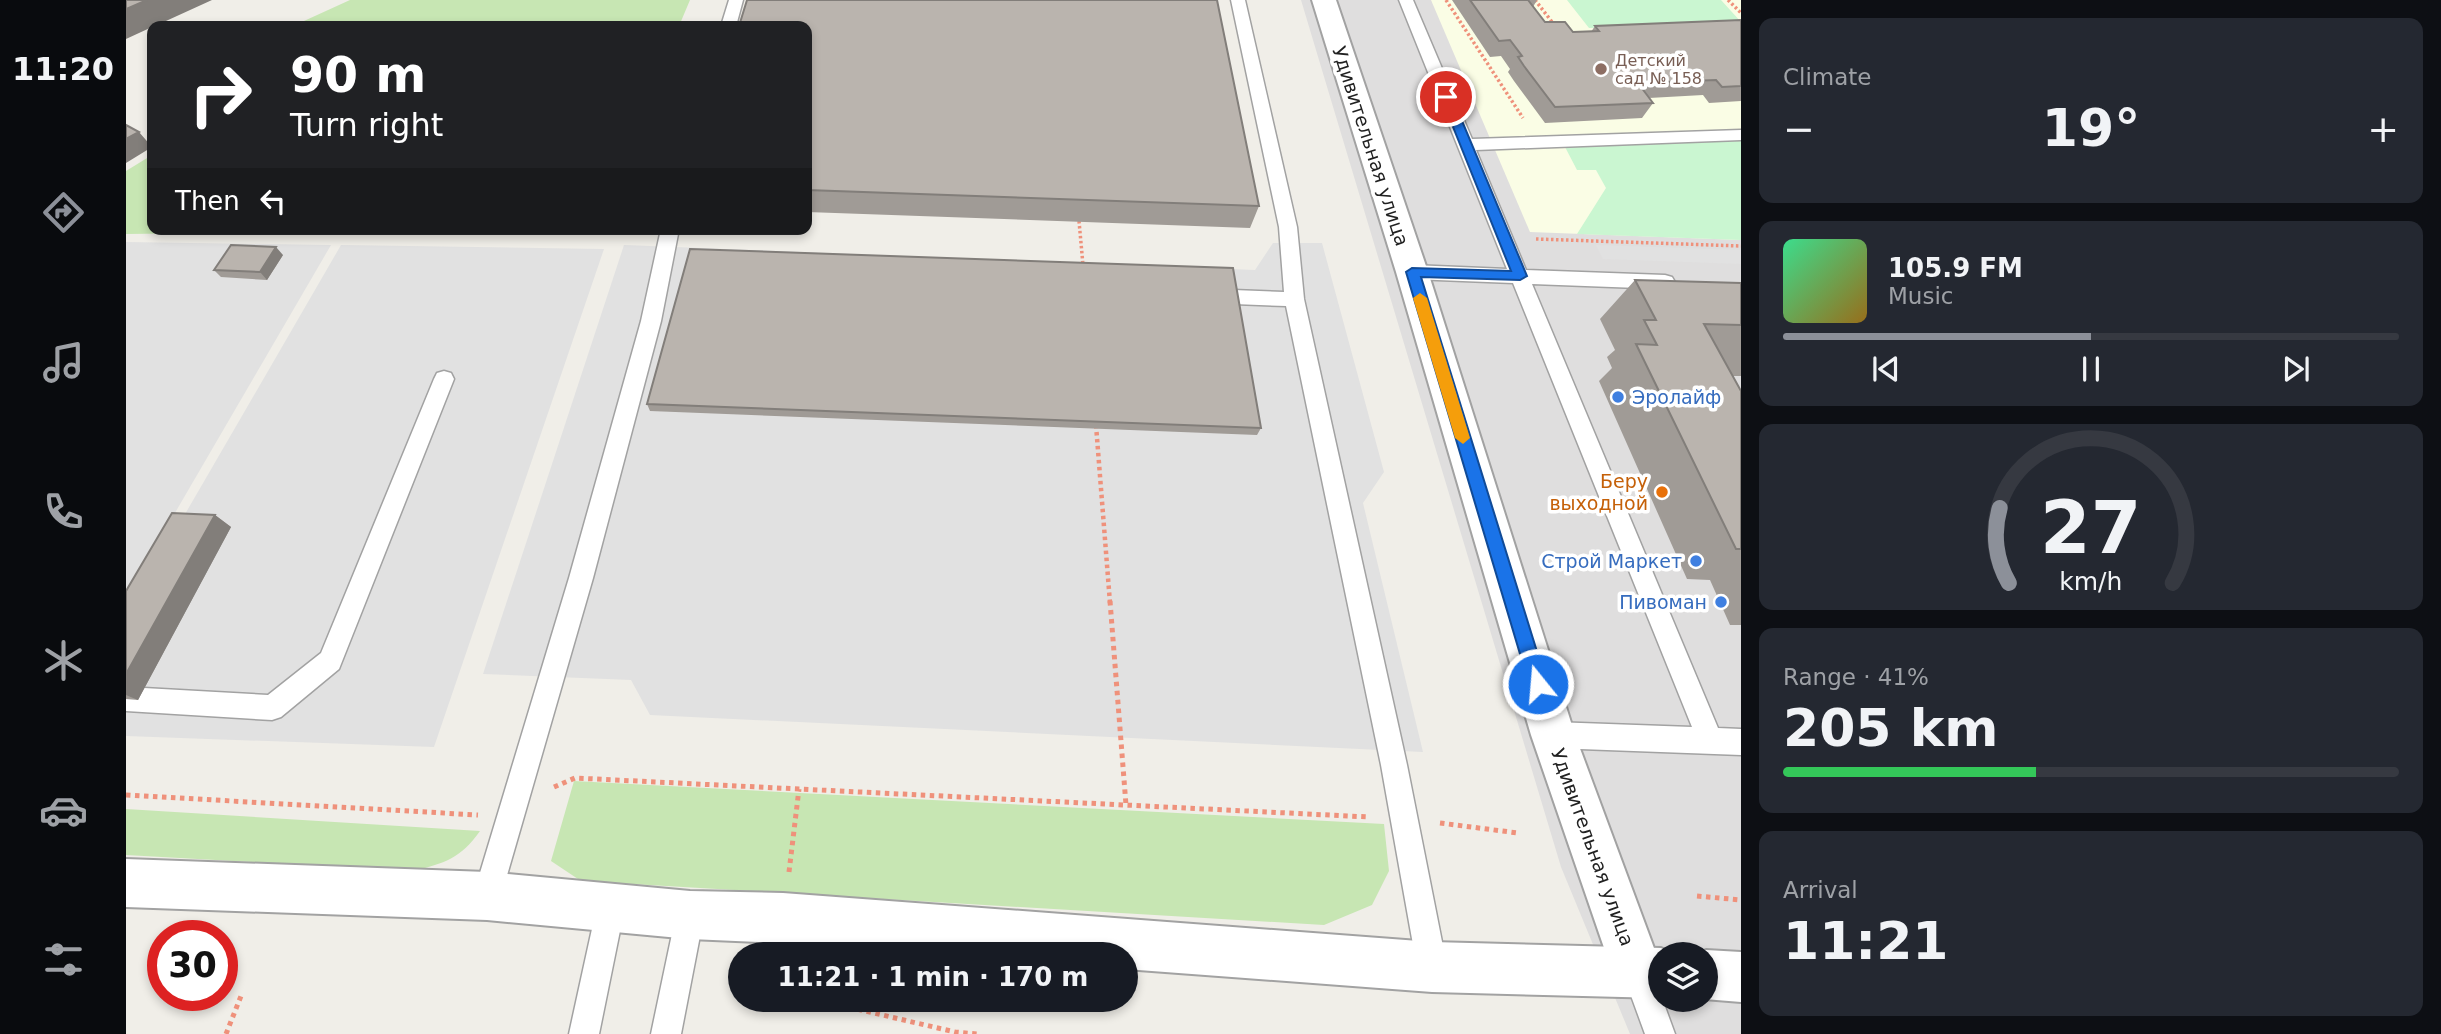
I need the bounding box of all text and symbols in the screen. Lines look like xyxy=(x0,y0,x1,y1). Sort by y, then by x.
street label: Удивительная улица xyxy=(1328,43,1414,249)
text: 90 m xyxy=(290,47,426,104)
icon: right xyxy=(175,49,266,140)
text: 11:20 xyxy=(12,50,114,88)
place label: Детский сад № 158 xyxy=(1615,51,1702,88)
marker: Детский сад № 158 xyxy=(1593,61,1609,77)
text: Climate xyxy=(1783,64,1872,90)
pin xyxy=(1416,67,1476,127)
icon: arrive xyxy=(1427,78,1465,116)
text: 19° xyxy=(2042,98,2140,158)
text: Turn right xyxy=(290,106,443,144)
text: − xyxy=(1783,107,1815,151)
text: + xyxy=(2367,107,2399,151)
icon: left xyxy=(254,182,292,220)
text: Then xyxy=(175,186,240,216)
icon: directions xyxy=(39,188,88,237)
text: 105.9 FM xyxy=(1888,253,2023,283)
text: Music xyxy=(1888,283,1953,309)
icon: music xyxy=(39,338,88,387)
icon: previous xyxy=(1867,350,1905,388)
icon: pause xyxy=(2072,350,2110,388)
icon: next xyxy=(2277,350,2315,388)
place label: Эролайф xyxy=(1632,386,1721,408)
marker: Эролайф xyxy=(1610,389,1626,405)
place label: Беру выходной xyxy=(1549,470,1648,514)
marker: Беру выходной xyxy=(1654,484,1670,500)
text: 27 xyxy=(2040,485,2142,570)
icon: phone xyxy=(39,487,88,536)
place label: Строй Маркет xyxy=(1541,550,1682,572)
marker: Строй Маркет xyxy=(1688,553,1704,569)
text: km/h xyxy=(2059,567,2123,596)
place label: Пивоман xyxy=(1619,591,1707,613)
marker: Пивоман xyxy=(1713,594,1729,610)
icon: climate xyxy=(39,636,88,685)
position arrow xyxy=(1501,647,1575,721)
text: Range · 41% xyxy=(1783,664,1929,690)
text: 205 km xyxy=(1783,698,1998,758)
street label: Удивительная улица xyxy=(1547,745,1639,949)
icon: car xyxy=(39,786,88,835)
text: Arrival xyxy=(1783,877,1858,903)
text: 11:21 xyxy=(1783,911,1949,971)
speed limit sign: 30 xyxy=(147,920,238,1011)
icon: filters xyxy=(39,935,88,984)
map controls xyxy=(1648,942,1718,1012)
button: layers xyxy=(1648,942,1718,1012)
text: 11:21 · 1 min · 170 m xyxy=(778,962,1088,992)

